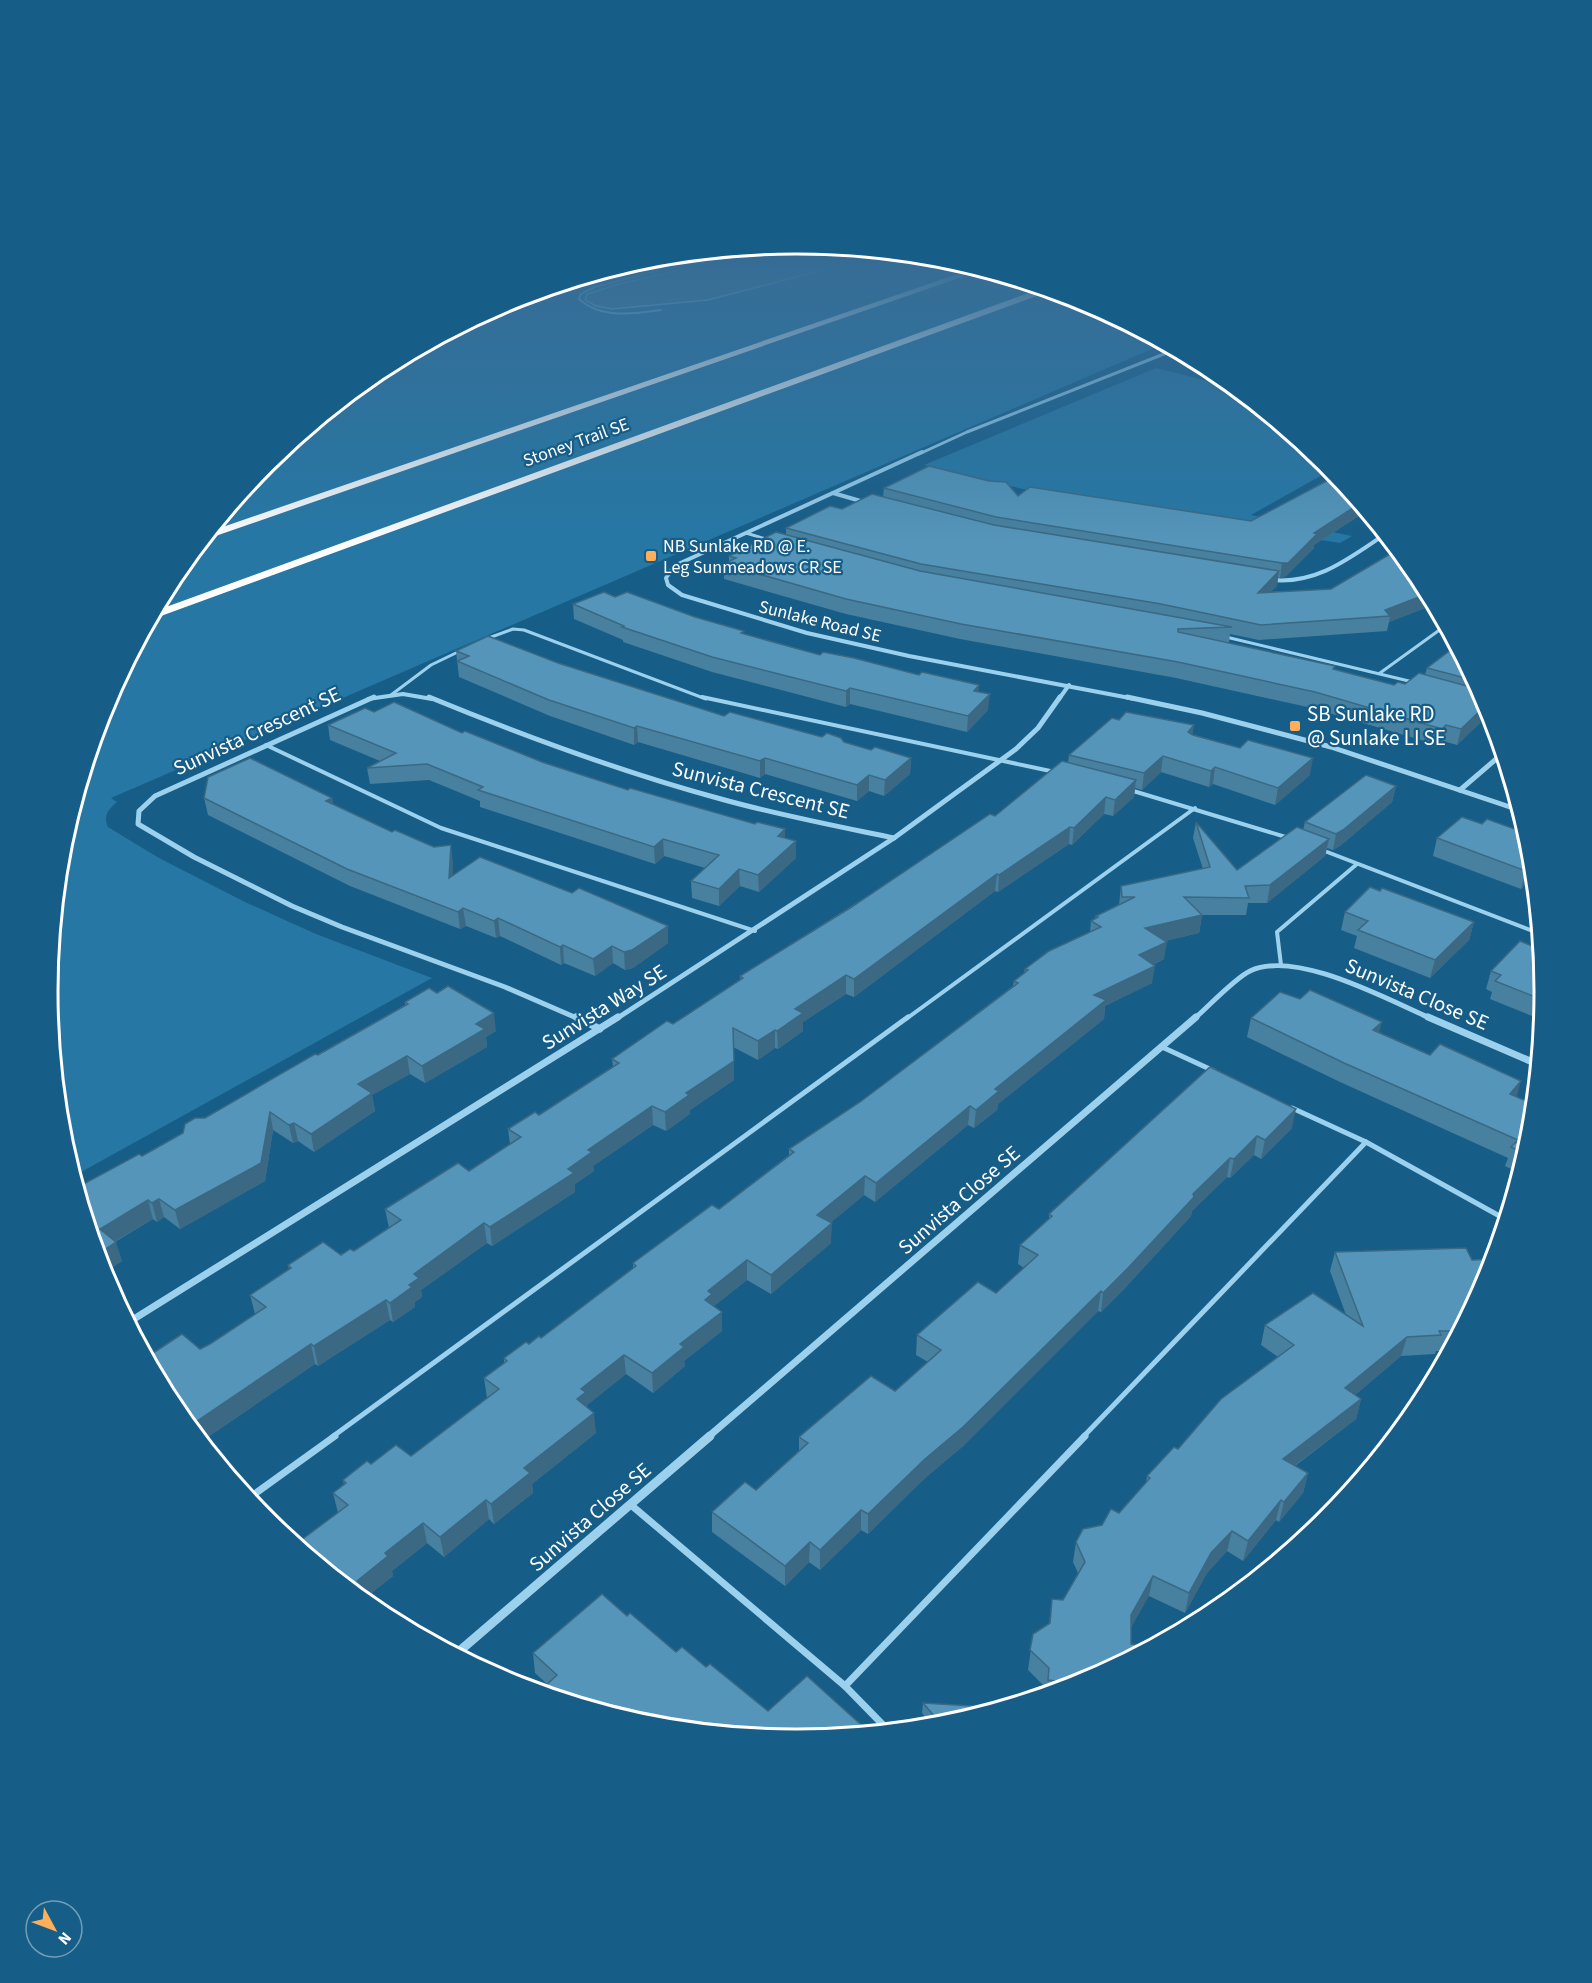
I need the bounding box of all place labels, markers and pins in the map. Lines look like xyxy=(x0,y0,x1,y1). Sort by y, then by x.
place label: NB Sunlake RD @ E. Leg Sunmeadows CR SE xyxy=(663,534,842,580)
marker: NB Sunlake RD @ E. Leg Sunmeadows CR SE xyxy=(644,549,658,563)
place label: SB Sunlake RD @ Sunlake LI SE xyxy=(1307,699,1446,753)
marker: SB Sunlake RD @ Sunlake LI SE xyxy=(1288,719,1302,733)

